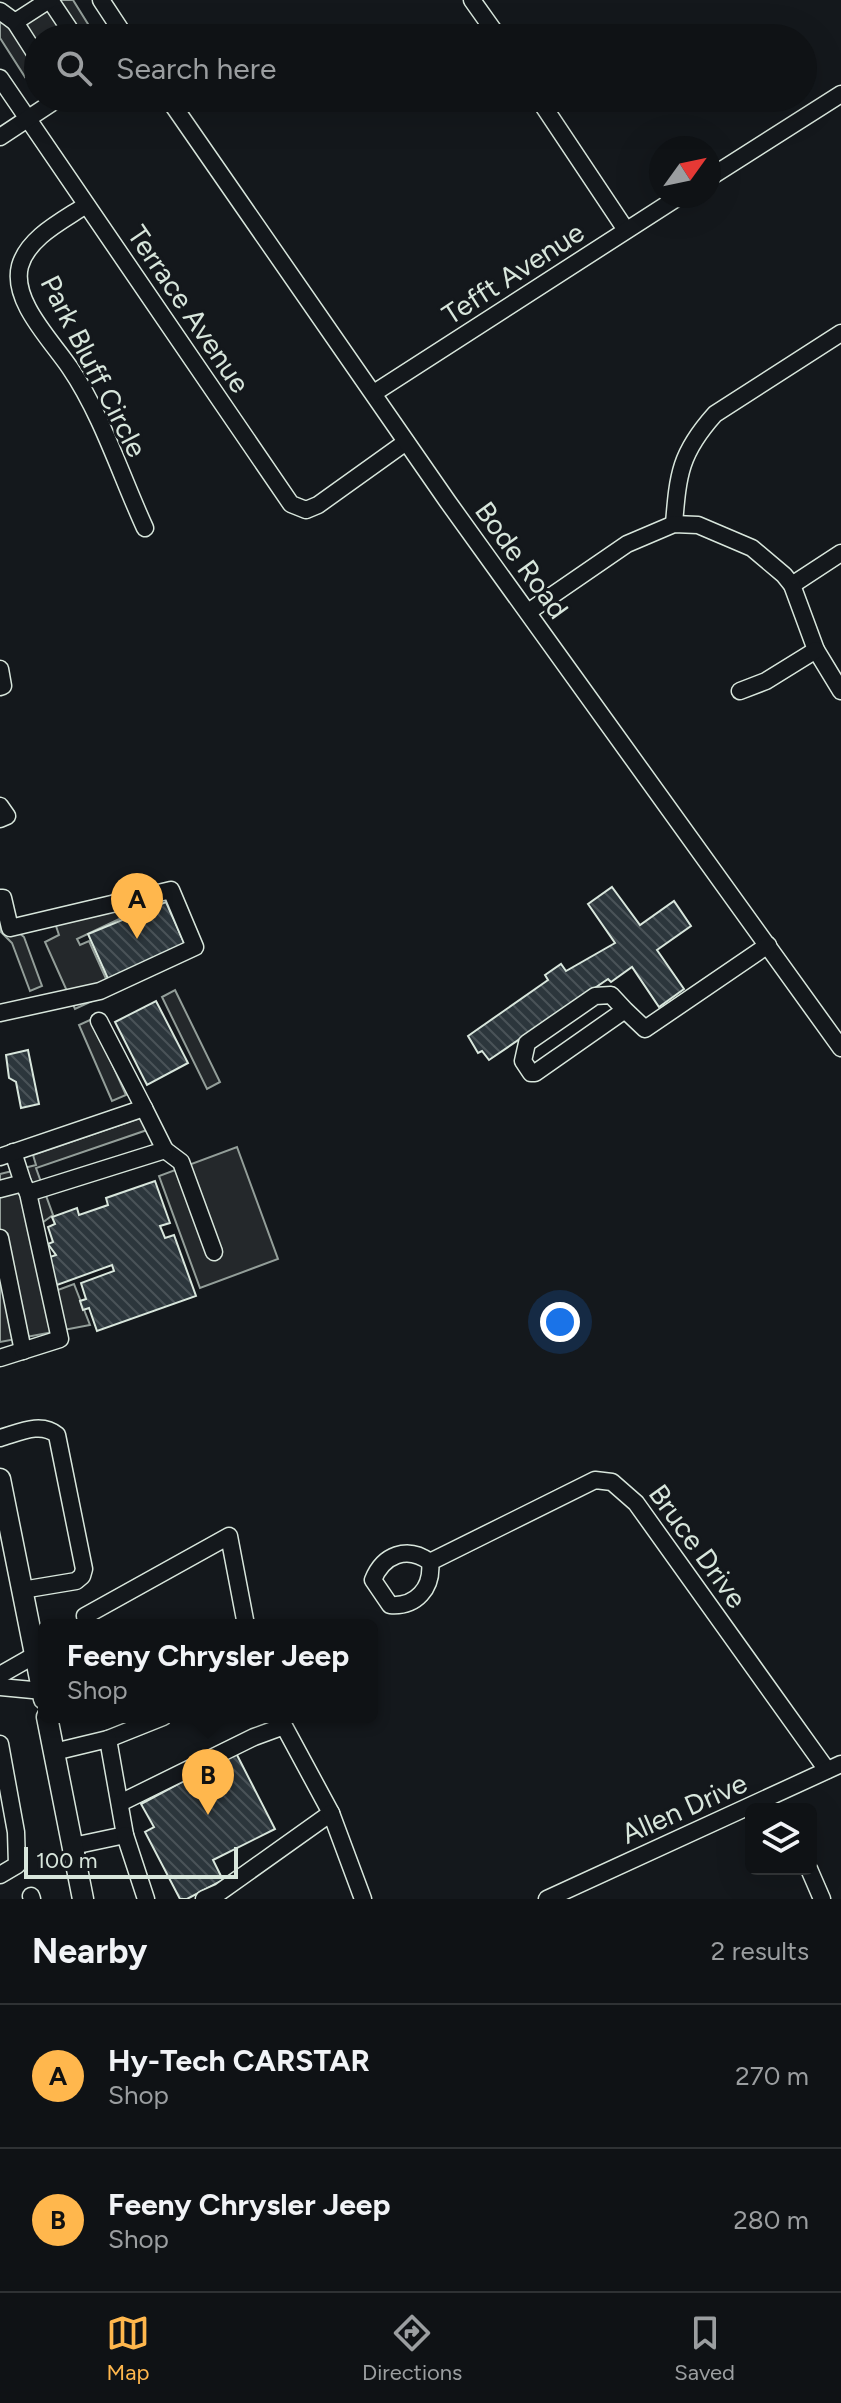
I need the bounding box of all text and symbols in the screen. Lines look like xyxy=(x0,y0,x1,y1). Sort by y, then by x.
search box xyxy=(24,24,817,112)
icon: search xyxy=(52,46,96,90)
text: Search here xyxy=(116,50,276,87)
north arrow xyxy=(649,136,721,208)
street label: Tefft Avenue xyxy=(436,215,590,331)
street label: Terrace Avenue xyxy=(121,219,257,399)
street label: Park Bluff Circle xyxy=(34,269,154,463)
street label: Bode Road xyxy=(468,495,576,625)
pin: A xyxy=(111,873,163,939)
your location xyxy=(540,1302,580,1342)
street label: Bruce Drive xyxy=(642,1478,754,1614)
popup xyxy=(38,1619,378,1723)
text: Feeny Chrysler Jeep xyxy=(67,1637,349,1674)
text: Shop xyxy=(67,1674,128,1706)
pin: B xyxy=(182,1749,234,1815)
street label: Allen Drive xyxy=(616,1765,752,1851)
map controls xyxy=(745,1803,817,1875)
button: layers xyxy=(745,1803,817,1875)
scale bar xyxy=(24,1843,238,1879)
text: 100 m xyxy=(36,1847,97,1874)
text: Nearby xyxy=(32,1931,147,1972)
text: 2 results xyxy=(711,1935,809,1967)
text: Hy-Tech CARSTAR xyxy=(108,2042,370,2079)
text: A xyxy=(49,2060,67,2092)
text: 270 m xyxy=(735,2060,809,2092)
text: Shop xyxy=(108,2079,169,2111)
text: Feeny Chrysler Jeep xyxy=(108,2186,390,2223)
text: B xyxy=(50,2204,66,2236)
text: 280 m xyxy=(733,2204,809,2236)
text: Shop xyxy=(108,2223,169,2255)
tab: Map xyxy=(106,2311,150,2386)
tab: Directions xyxy=(362,2311,462,2386)
tab: Saved xyxy=(674,2311,735,2386)

